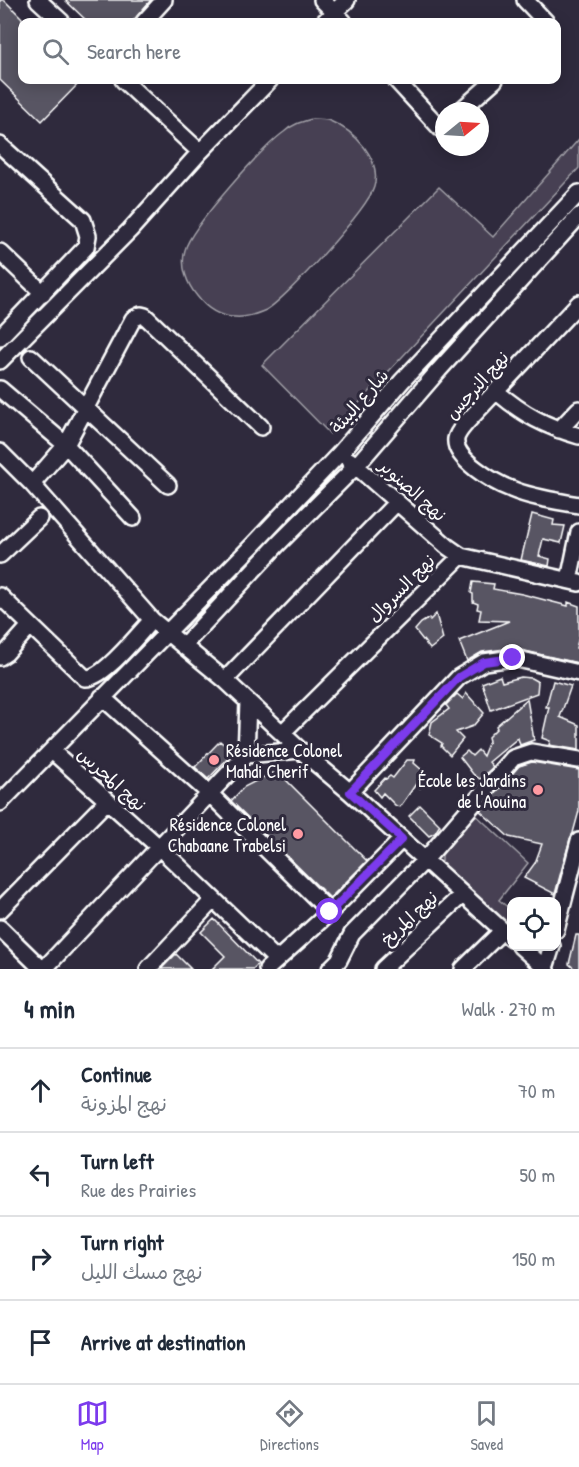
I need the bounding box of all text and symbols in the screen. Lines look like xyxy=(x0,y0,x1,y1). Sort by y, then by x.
search box xyxy=(18,18,561,84)
icon: search xyxy=(39,35,72,68)
text: Search here xyxy=(87,36,181,66)
north arrow xyxy=(435,102,489,156)
street label: نهج النرجس xyxy=(439,345,515,425)
street label: شارع البيئة xyxy=(324,363,394,439)
street label: نهج الصنوبر xyxy=(373,452,452,527)
street label: نهج السروال xyxy=(361,548,441,628)
route end xyxy=(499,644,525,670)
place label: Résidence Colonel Mahdi Cherif xyxy=(226,738,342,784)
street label: نهج المحرس xyxy=(72,741,152,817)
marker: Résidence Colonel Mahdi Cherif xyxy=(207,753,221,767)
place label: École les Jardins de l'Aouina xyxy=(418,768,526,814)
marker: École les Jardins de l'Aouina xyxy=(531,783,545,797)
place label: Résidence Colonel Chabaane Trabelsi xyxy=(168,812,286,858)
marker: Résidence Colonel Chabaane Trabelsi xyxy=(291,827,305,841)
street label: نهج المريخ xyxy=(375,885,443,951)
map controls xyxy=(507,897,561,951)
button: locate xyxy=(507,897,561,951)
route start xyxy=(316,898,342,924)
text: 4 min xyxy=(24,991,75,1026)
text: Walk · 270 m xyxy=(462,995,555,1022)
text: Continue xyxy=(81,1059,152,1089)
icon: ahead xyxy=(24,1074,57,1107)
text: 70 m xyxy=(518,1077,555,1104)
text: نهج المزونة xyxy=(81,1090,167,1117)
text: Turn left xyxy=(81,1146,154,1176)
icon: left xyxy=(24,1158,57,1191)
text: 50 m xyxy=(519,1161,555,1188)
text: Rue des Prairies xyxy=(81,1176,196,1203)
text: Turn right xyxy=(81,1227,164,1257)
icon: right xyxy=(24,1242,57,1275)
text: 150 m xyxy=(512,1245,555,1272)
text: نهج مسك الليل xyxy=(81,1258,203,1285)
icon: arrive xyxy=(24,1326,57,1359)
text: Arrive at destination xyxy=(81,1327,246,1357)
tab: Map xyxy=(76,1397,109,1455)
tab: Directions xyxy=(260,1397,319,1455)
tab: Saved xyxy=(470,1397,503,1455)

